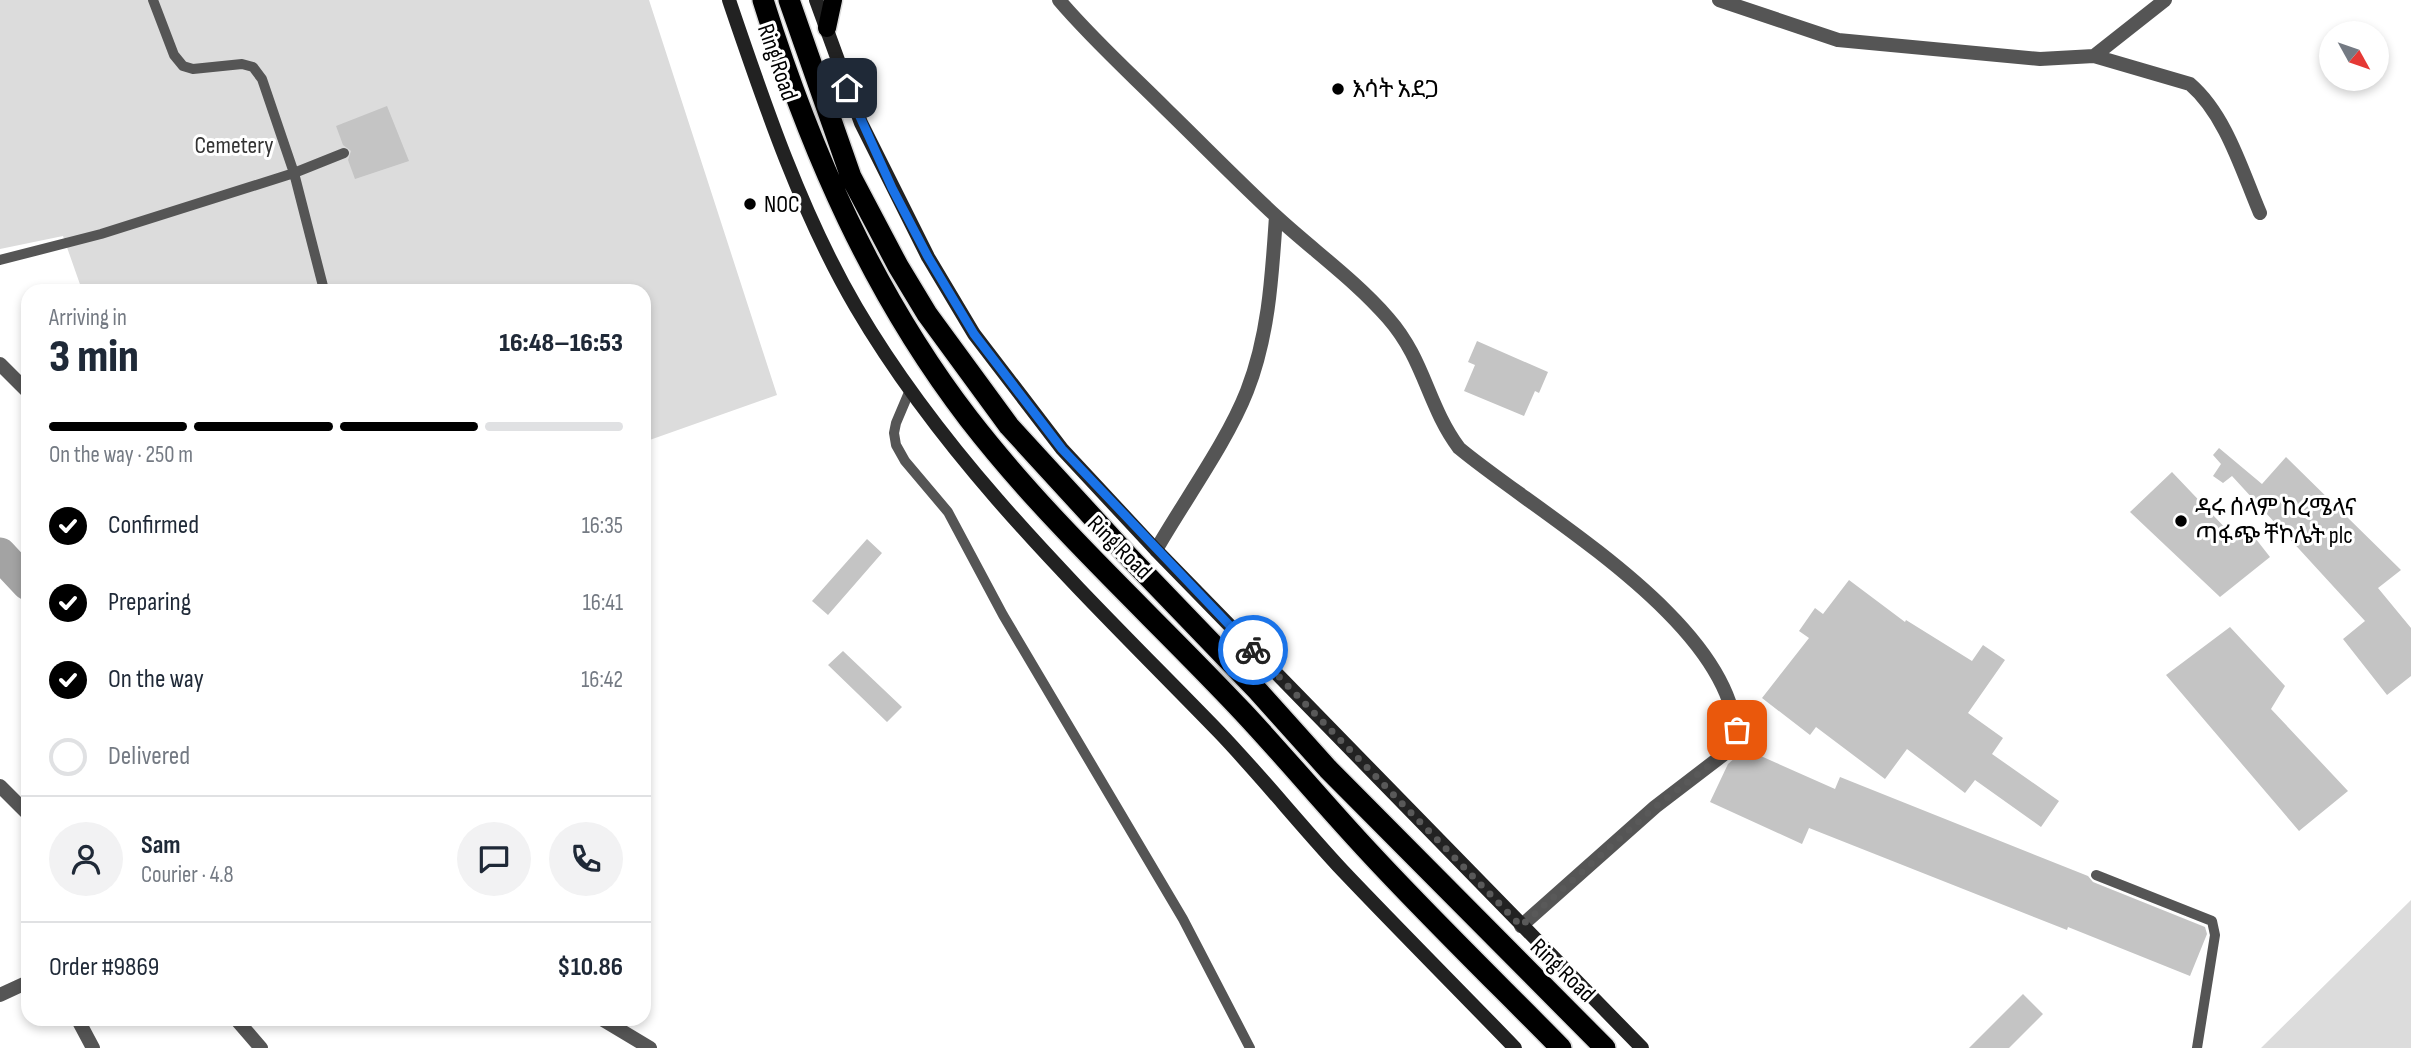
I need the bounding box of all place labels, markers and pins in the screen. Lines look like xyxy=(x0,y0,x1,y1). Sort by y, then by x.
pin xyxy=(817,58,877,118)
place label: እሳት አደጋ xyxy=(1352,75,1439,104)
marker: እሳት አደጋ xyxy=(1330,81,1346,97)
place label: NOC xyxy=(764,190,800,219)
marker: NOC xyxy=(742,196,758,212)
place label: ዳሩ ሰላም ከረሜላና ጣፋጭ ቸኮሌት plc xyxy=(2195,493,2357,550)
marker: ዳሩ ሰላም ከረሜላና ጣፋጭ ቸኮሌት plc xyxy=(2173,513,2189,529)
pin xyxy=(1707,700,1767,760)

